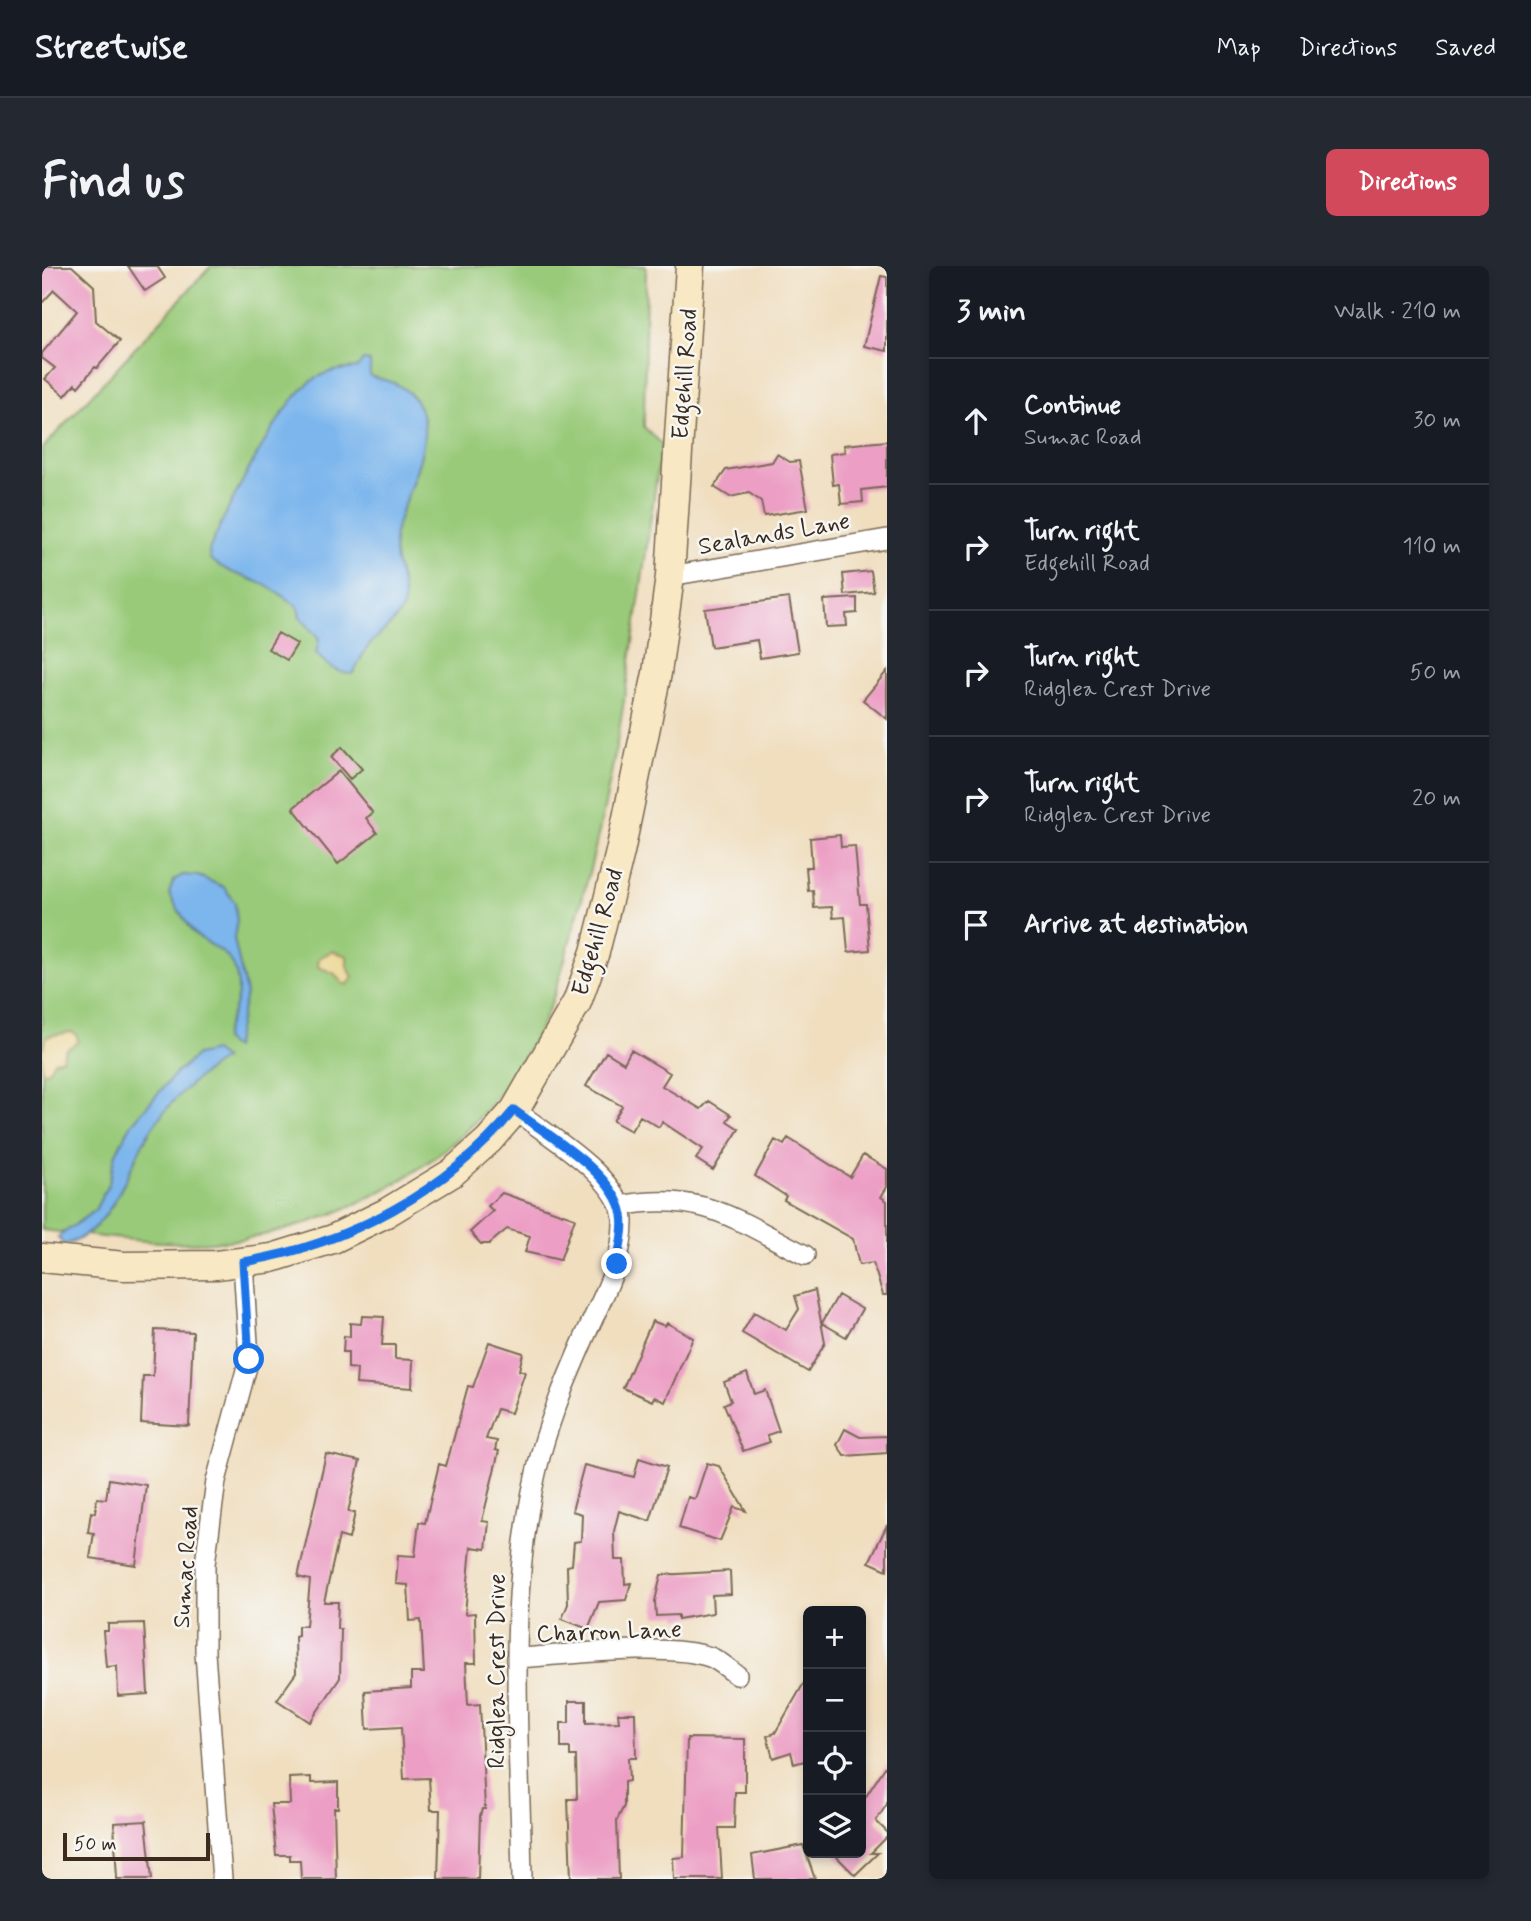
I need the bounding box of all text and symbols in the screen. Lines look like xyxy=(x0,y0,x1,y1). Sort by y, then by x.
text: Streetwise xyxy=(35,26,188,70)
text: Map xyxy=(1217,33,1261,64)
text: Directions xyxy=(1299,33,1397,64)
text: Saved xyxy=(1435,33,1496,64)
button: Directions xyxy=(1326,149,1489,216)
text: Find us xyxy=(42,150,185,215)
text: 3 min xyxy=(957,292,1026,331)
text: Walk · 210 m xyxy=(1334,297,1461,327)
street label: Edgehill Road xyxy=(665,308,709,441)
text: Continue xyxy=(1024,389,1121,423)
icon: ahead xyxy=(957,402,995,440)
text: 30 m xyxy=(1413,406,1461,436)
text: Sumac Road xyxy=(1024,423,1141,453)
street label: Sealands Lane xyxy=(696,506,853,563)
text: Turn right xyxy=(1024,515,1140,549)
icon: right xyxy=(957,528,995,566)
text: 110 m xyxy=(1402,532,1461,562)
text: Edgehill Road xyxy=(1024,549,1150,579)
text: Turn right xyxy=(1024,641,1140,675)
icon: right xyxy=(957,654,995,692)
text: 50 m xyxy=(1410,658,1461,688)
text: Ridglea Crest Drive xyxy=(1024,675,1211,705)
text: Turn right xyxy=(1024,767,1140,801)
icon: right xyxy=(957,780,995,818)
text: 20 m xyxy=(1412,784,1461,814)
text: Ridglea Crest Drive xyxy=(1024,801,1211,831)
street label: Edgehill Road xyxy=(565,865,634,1001)
icon: arrive xyxy=(957,906,995,944)
text: Arrive at destination xyxy=(1024,908,1248,942)
route end xyxy=(601,1248,632,1279)
route start xyxy=(233,1343,264,1374)
street label: Sumac Road xyxy=(167,1505,206,1629)
street label: Ridglea Crest Drive xyxy=(482,1573,515,1769)
map controls xyxy=(803,1606,866,1858)
button: + xyxy=(803,1606,866,1669)
street label: Charron Lane xyxy=(536,1614,682,1651)
button: − xyxy=(803,1669,866,1732)
button: locate xyxy=(803,1732,866,1795)
button: layers xyxy=(803,1795,866,1858)
scale bar xyxy=(63,1830,210,1862)
text: 50 m xyxy=(74,1832,117,1857)

